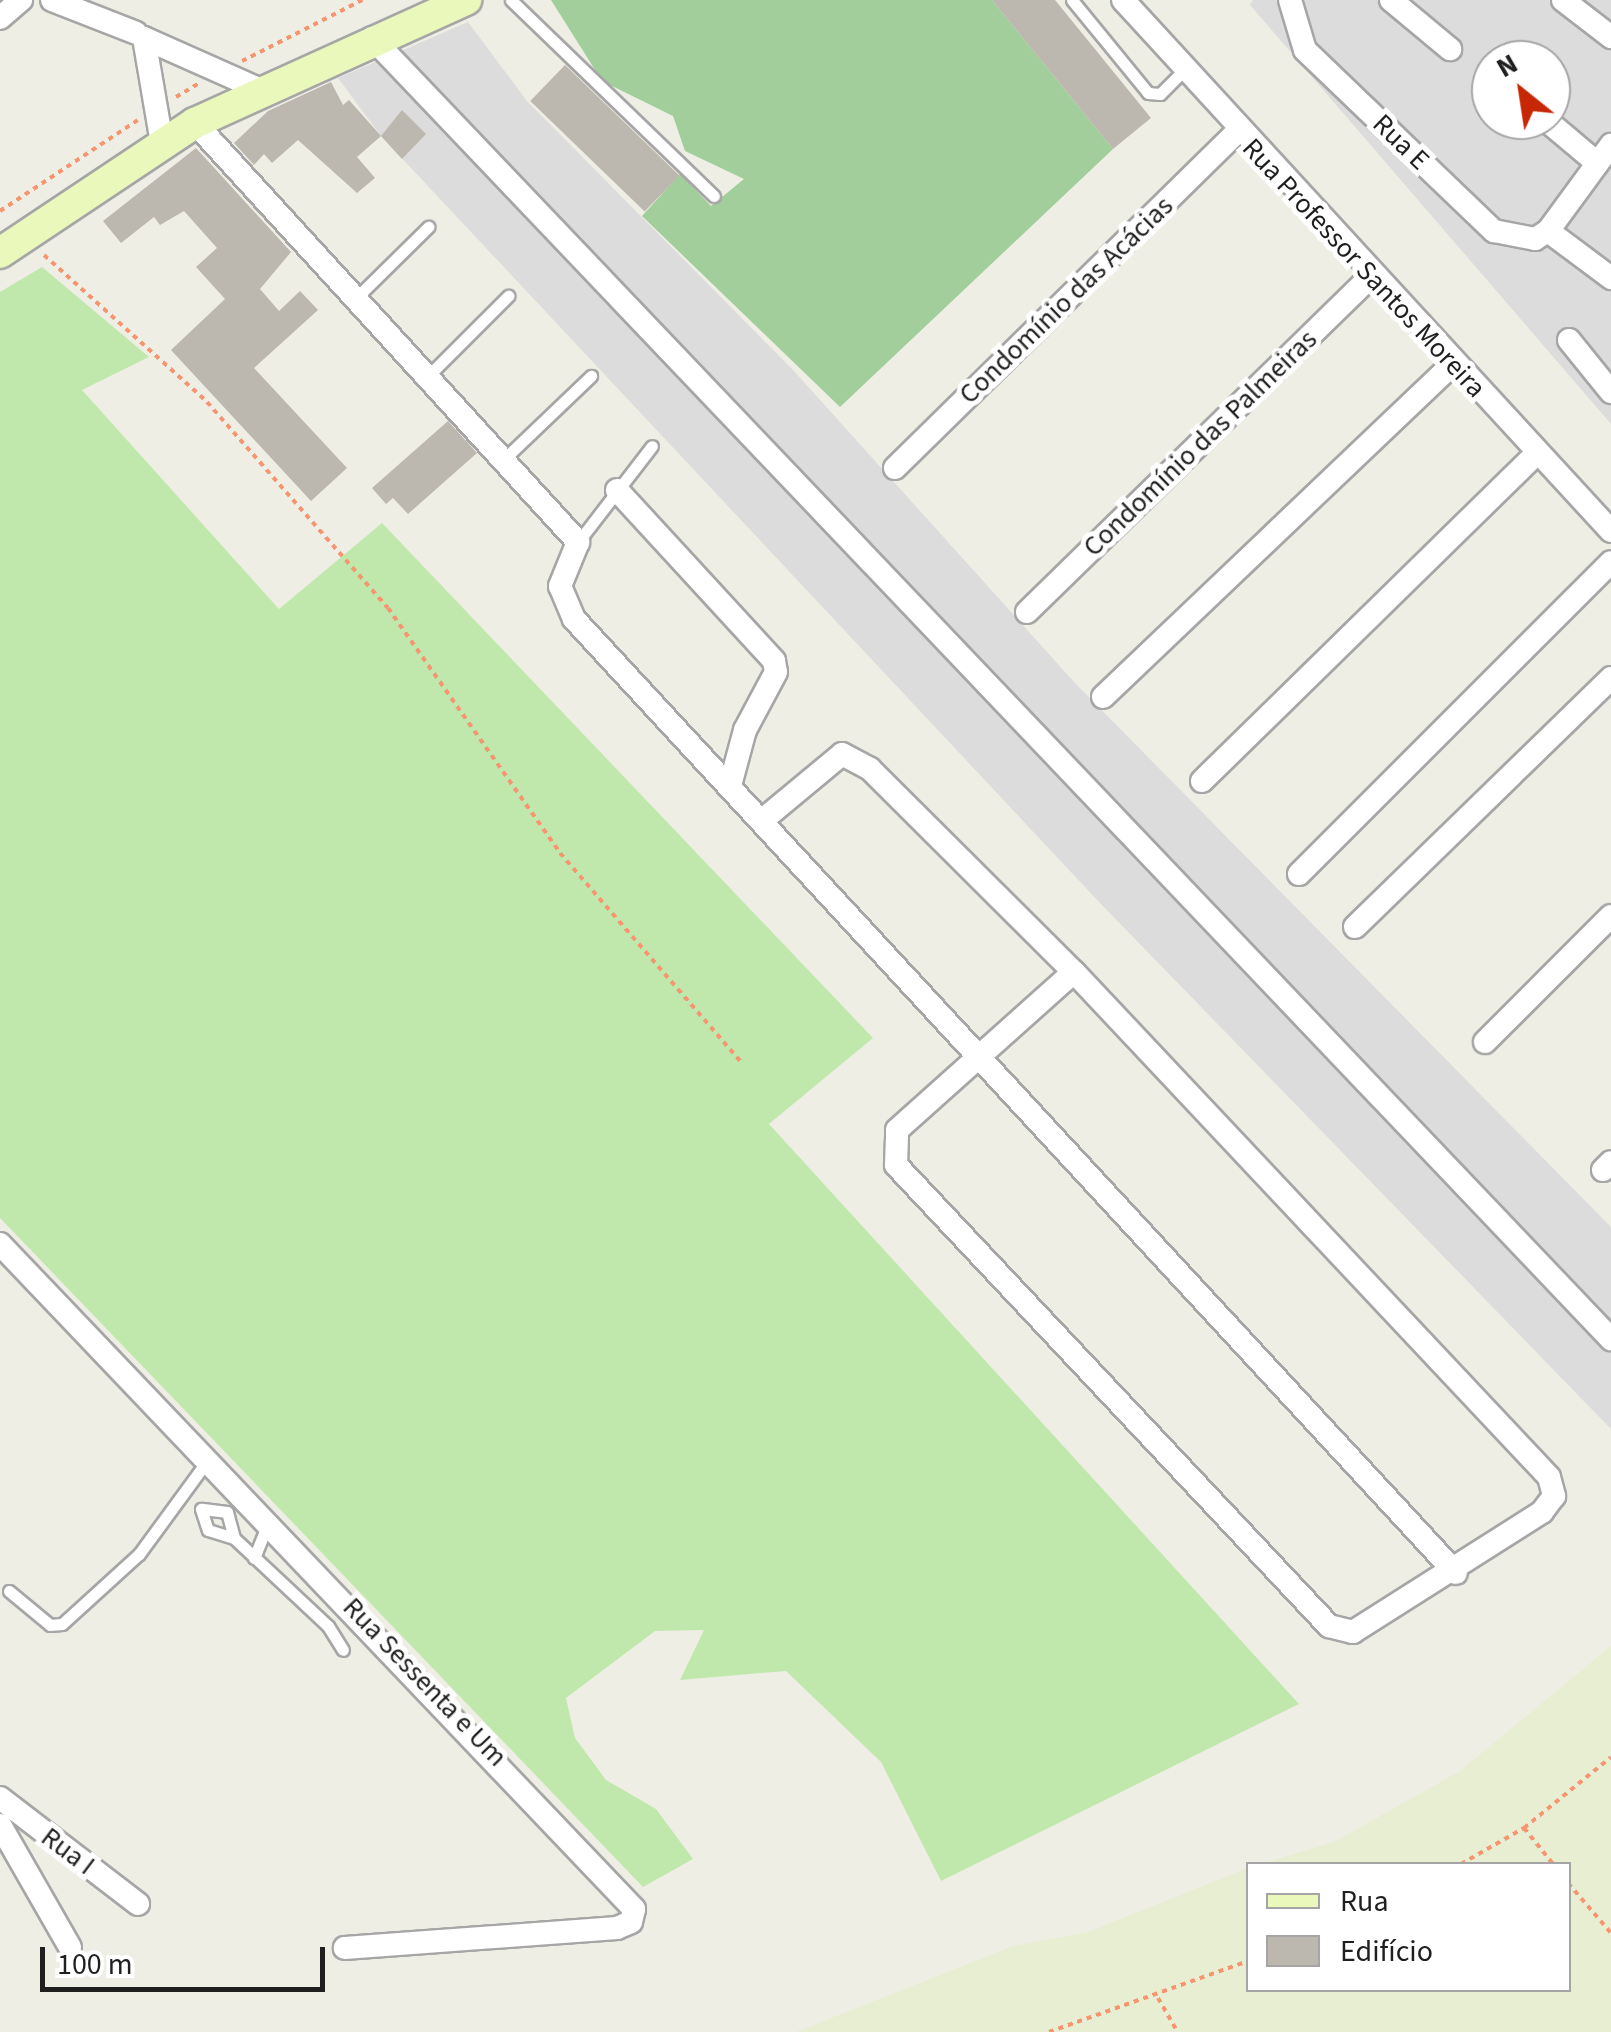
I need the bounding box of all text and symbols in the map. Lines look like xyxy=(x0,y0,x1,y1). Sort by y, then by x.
north arrow xyxy=(1471,40,1571,140)
text: N xyxy=(1489,44,1525,88)
street label: Rua E xyxy=(1366,107,1436,177)
street label: Rua Professor Santos Moreira xyxy=(1235,132,1493,404)
street label: Condomínio das Acácias xyxy=(952,189,1180,411)
street label: Condomínio das Palmeiras xyxy=(1076,323,1324,563)
street label: Rua Sessenta e Um xyxy=(336,1591,514,1773)
street label: Rua I xyxy=(35,1820,101,1882)
legend xyxy=(1246,1862,1571,1992)
text: Rua xyxy=(1340,1880,1389,1923)
scale bar xyxy=(45,1927,330,1989)
text: Edifício xyxy=(1340,1930,1433,1973)
text: 100 m xyxy=(57,1943,133,1986)

